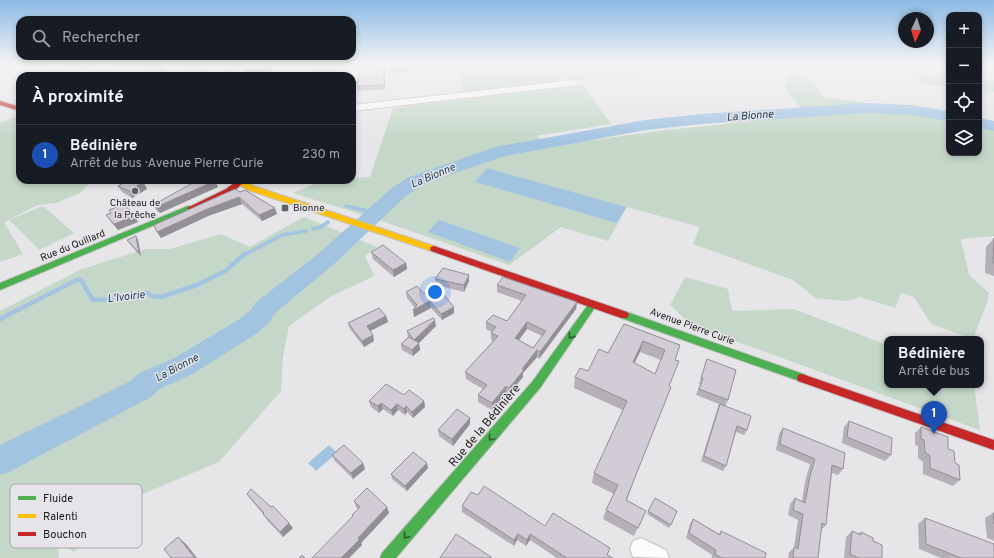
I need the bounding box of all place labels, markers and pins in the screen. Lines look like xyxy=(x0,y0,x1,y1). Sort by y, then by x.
marker: Château de la Prêche xyxy=(130,186,140,196)
place label: Château de la Prêche xyxy=(110,197,160,222)
place label: Bionne xyxy=(293,202,325,215)
marker: Bionne xyxy=(280,203,290,213)
pin: 1 xyxy=(921,401,947,434)

